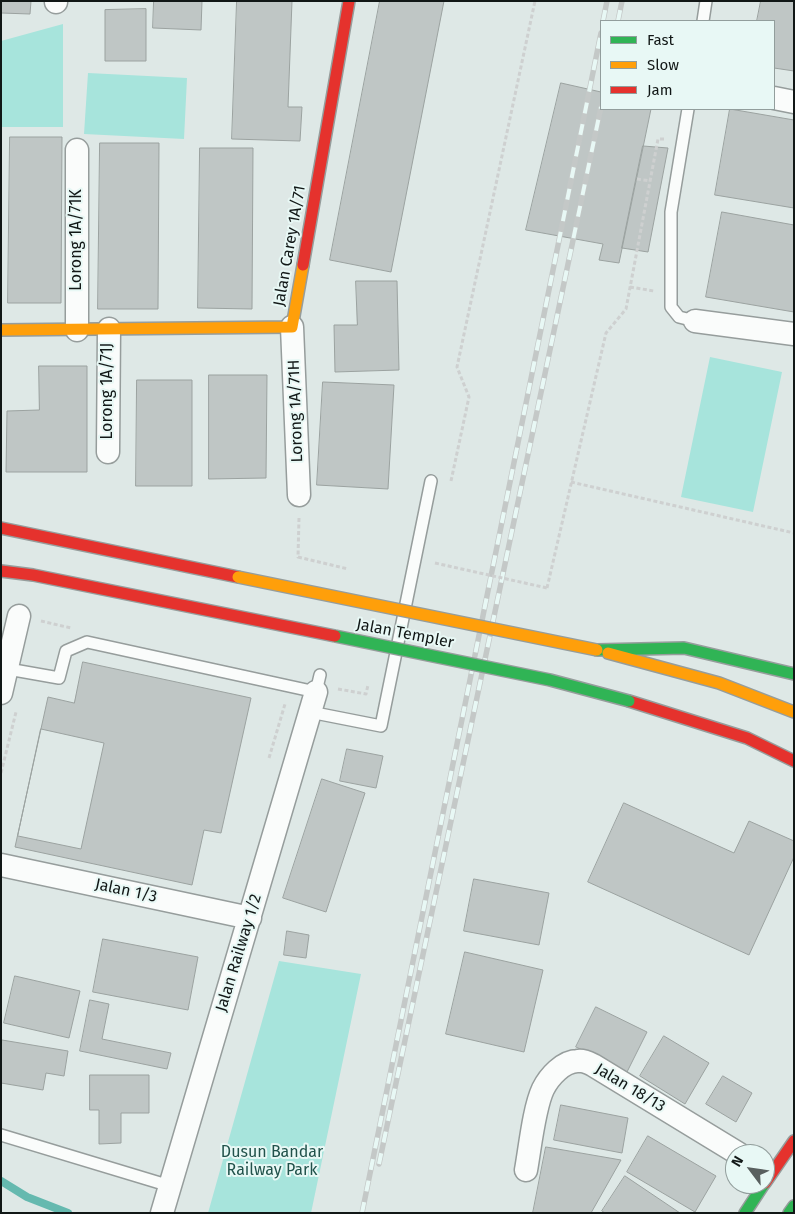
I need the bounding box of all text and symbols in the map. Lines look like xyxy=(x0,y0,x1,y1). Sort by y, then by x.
legend xyxy=(600,20,775,110)
text: Fast xyxy=(647,31,674,49)
text: Slow xyxy=(647,56,679,74)
text: Jam xyxy=(647,81,673,99)
street label: Jalan Carey 1A/71 xyxy=(270,184,310,308)
street label: Lorong 1A/71K xyxy=(67,189,87,291)
street label: Lorong 1A/71J xyxy=(98,343,118,439)
street label: Lorong 1A/71H xyxy=(285,359,307,463)
street label: Jalan Templer xyxy=(354,615,456,653)
street label: Jalan 1/3 xyxy=(93,875,159,907)
street label: Jalan Railway 1/2 xyxy=(212,892,266,1014)
street label: Jalan 18/13 xyxy=(591,1060,669,1116)
park label: Dusun Bandar Railway Park xyxy=(221,1143,323,1181)
north arrow xyxy=(725,1144,775,1194)
text: N xyxy=(728,1153,747,1170)

